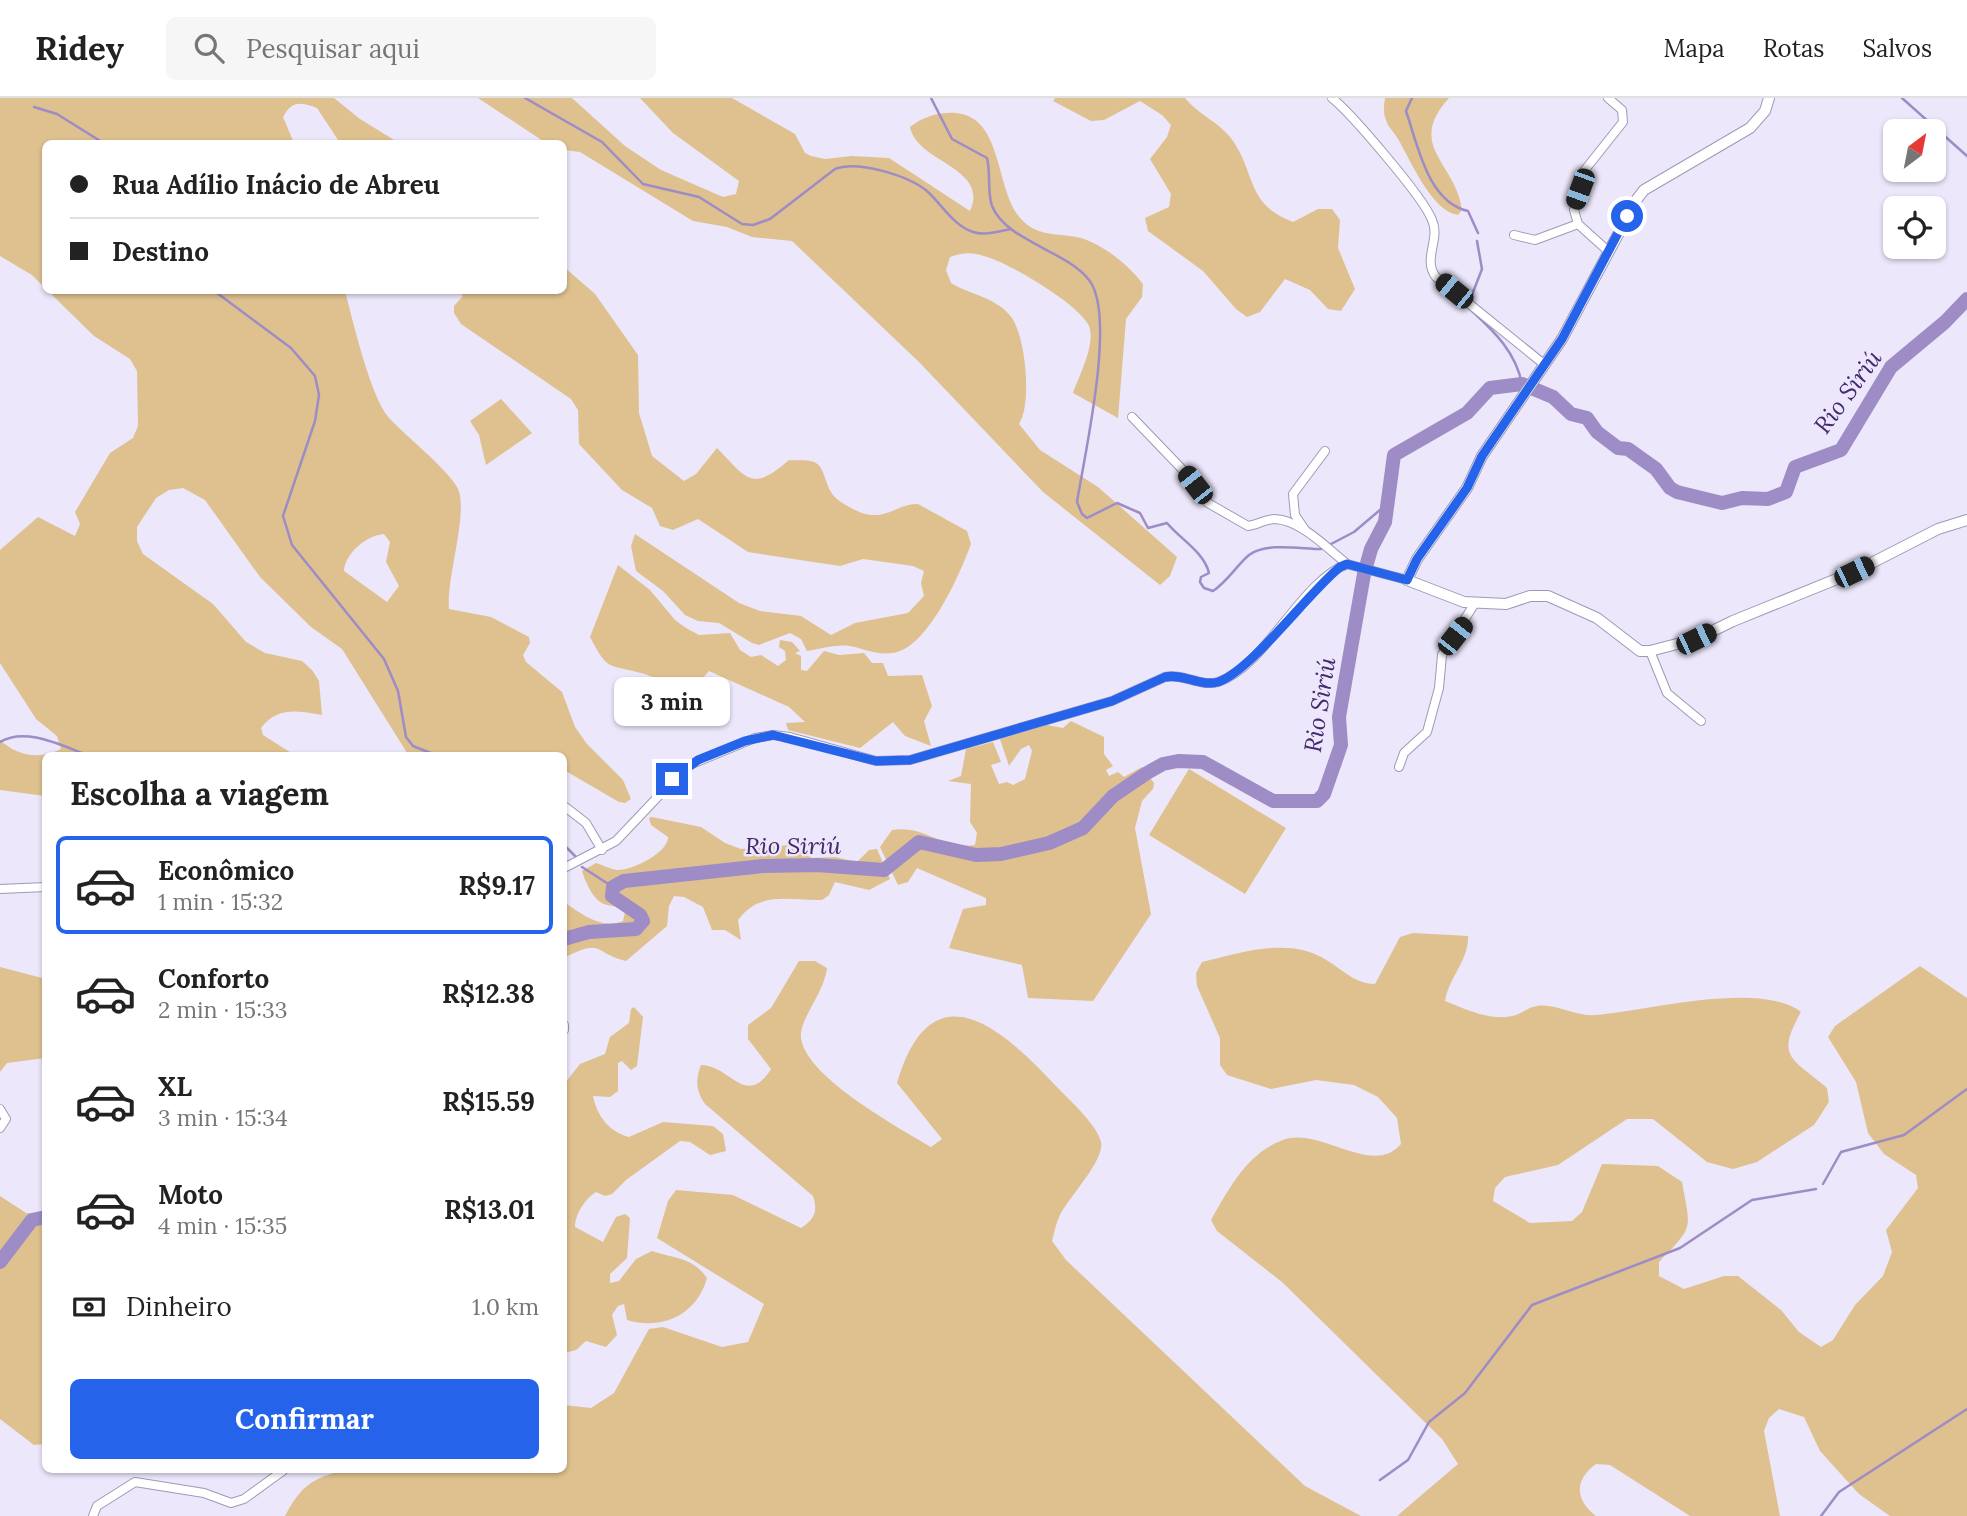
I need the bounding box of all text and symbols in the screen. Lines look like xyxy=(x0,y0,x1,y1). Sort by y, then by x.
search box xyxy=(166,17,656,80)
text: Ridey xyxy=(35,27,124,69)
icon: search xyxy=(190,29,228,67)
text: Pesquisar aqui xyxy=(246,32,420,65)
text: Mapa xyxy=(1664,33,1725,64)
text: Rotas xyxy=(1763,33,1824,64)
text: Salvos xyxy=(1862,33,1932,64)
north arrow xyxy=(1883,119,1946,182)
map controls xyxy=(1883,119,1946,259)
car xyxy=(1563,166,1598,212)
text: Rua Adílio Inácio de Abreu xyxy=(112,168,440,201)
button: locate xyxy=(1883,196,1946,259)
route start xyxy=(1611,200,1643,232)
text: Destino xyxy=(112,235,209,268)
car xyxy=(1432,270,1477,312)
water label: Rio Siriú xyxy=(1807,343,1889,440)
car xyxy=(1174,462,1217,508)
car xyxy=(1831,553,1878,591)
car xyxy=(1434,613,1477,659)
car xyxy=(1673,620,1720,658)
water label: Rio Siriú xyxy=(1297,654,1342,755)
callout: 3 min xyxy=(614,678,730,726)
text: 3 min xyxy=(641,687,703,716)
route end xyxy=(656,763,688,795)
text: Escolha a viagem xyxy=(70,773,329,814)
water label: Rio Siriú xyxy=(745,830,842,861)
icon: car xyxy=(74,854,137,917)
text: Econômico xyxy=(158,854,294,887)
text: R$9.17 xyxy=(459,869,535,902)
text: 1 min · 15:32 xyxy=(158,887,283,916)
icon: car xyxy=(74,962,137,1025)
text: Conforto xyxy=(158,962,269,995)
text: R$12.38 xyxy=(442,977,535,1010)
text: 2 min · 15:33 xyxy=(158,995,288,1024)
icon: car xyxy=(74,1070,137,1133)
text: XL xyxy=(158,1070,192,1103)
text: R$15.59 xyxy=(442,1085,535,1118)
text: 3 min · 15:34 xyxy=(158,1103,288,1132)
icon: car xyxy=(74,1178,137,1241)
text: Moto xyxy=(158,1178,223,1211)
text: R$13.01 xyxy=(444,1193,535,1226)
text: 4 min · 15:35 xyxy=(158,1211,287,1240)
icon: cash xyxy=(70,1288,108,1326)
text: Dinheiro xyxy=(126,1290,232,1323)
text: 1.0 km xyxy=(472,1292,539,1321)
button: Confirmar xyxy=(70,1379,539,1459)

